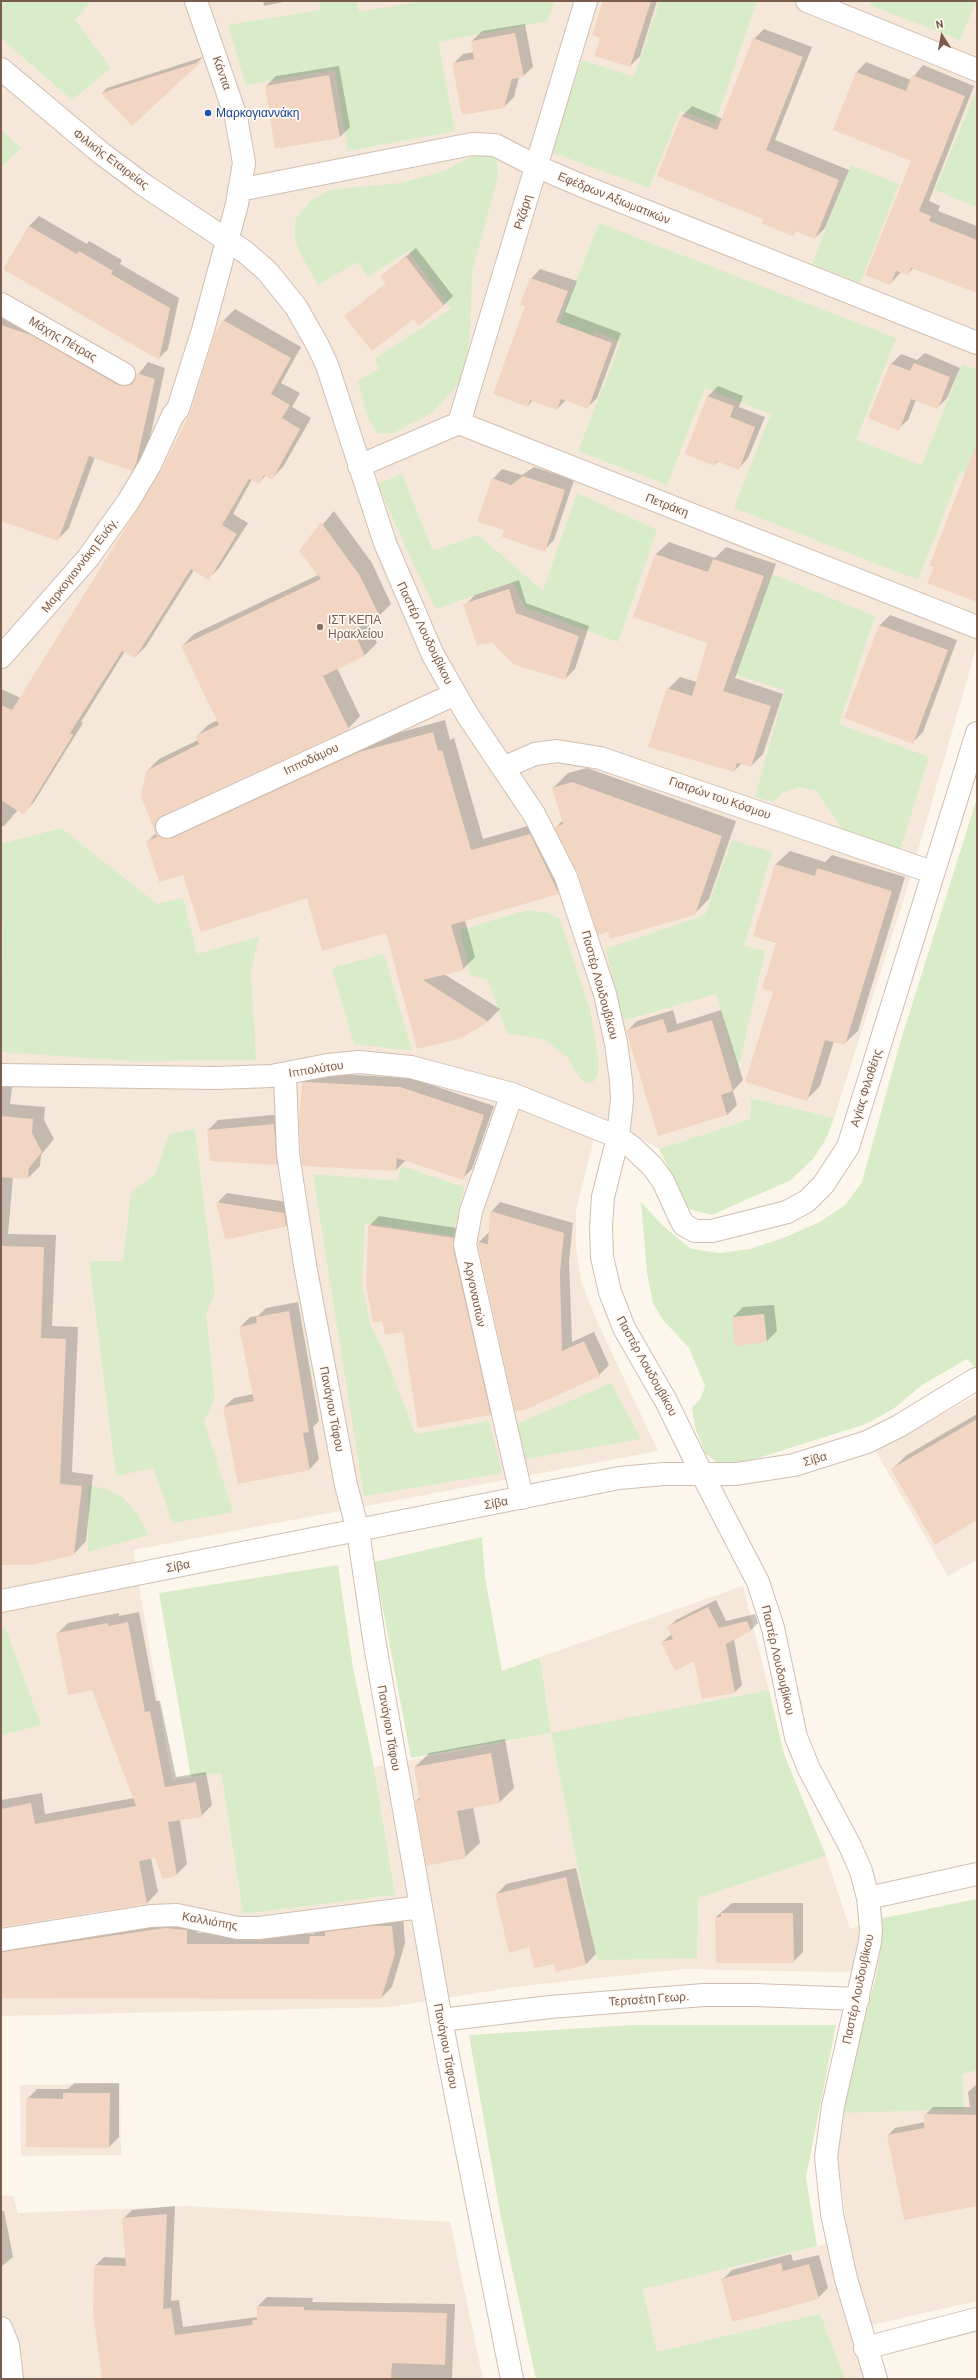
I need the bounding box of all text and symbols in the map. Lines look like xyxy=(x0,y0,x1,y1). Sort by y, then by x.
north arrow xyxy=(922,16,962,56)
text: N xyxy=(935,17,944,31)
street label: Κάντια xyxy=(209,54,235,92)
place label: Μαρκογιαννάκη xyxy=(216,106,300,120)
marker: Μαρκογιαννάκη xyxy=(203,108,213,118)
street label: Φιλικής Εταιρείας xyxy=(70,126,152,192)
street label: Εφέδρων Αξιωματικών xyxy=(556,169,672,227)
street label: Ριζάρη xyxy=(511,193,535,231)
street label: Μάχης Πέτρας xyxy=(26,314,100,364)
street label: Πετράκη xyxy=(643,490,691,520)
street label: Μαρκογιαννάκη Ευάγ. xyxy=(38,515,122,615)
street label: Παστέρ Λουδουβίκου xyxy=(394,579,456,687)
place label: ΙΣΤ ΚΕΠΑ Ηρακλείου xyxy=(328,613,384,641)
marker: ΙΣΤ ΚΕΠΑ Ηρακλείου xyxy=(315,622,325,632)
street label: Ιπποδάμου xyxy=(281,740,341,778)
street label: Γιατρών του Κόσμου xyxy=(667,774,773,822)
street label: Παστέρ Λουδουβίκου xyxy=(579,929,621,1041)
street label: Αγίας Φιλοθέης xyxy=(847,1047,885,1129)
street label: Ιππολύτου xyxy=(288,1058,344,1080)
street label: Αργοναυτών xyxy=(461,1260,489,1328)
street label: Παστέρ Λουδουβίκου xyxy=(614,1313,680,1419)
street label: Πανάγιου Τάφου xyxy=(317,1365,347,1453)
street label: Σίβα xyxy=(802,1449,828,1469)
street label: Σίβα xyxy=(483,1494,509,1512)
street label: Σίβα xyxy=(165,1557,191,1575)
street label: Παστέρ Λουδουβίκου xyxy=(758,1604,798,1716)
street label: Πανάγιου Τάφου xyxy=(374,1684,404,1772)
street label: Καλλιόπης xyxy=(181,1909,239,1933)
street label: Παστέρ Λουδουβίκου xyxy=(839,1933,877,2045)
street label: Τερτσέτη Γεωρ. xyxy=(608,1989,690,2009)
street label: Πανάγιου Τάφου xyxy=(431,2002,461,2090)

